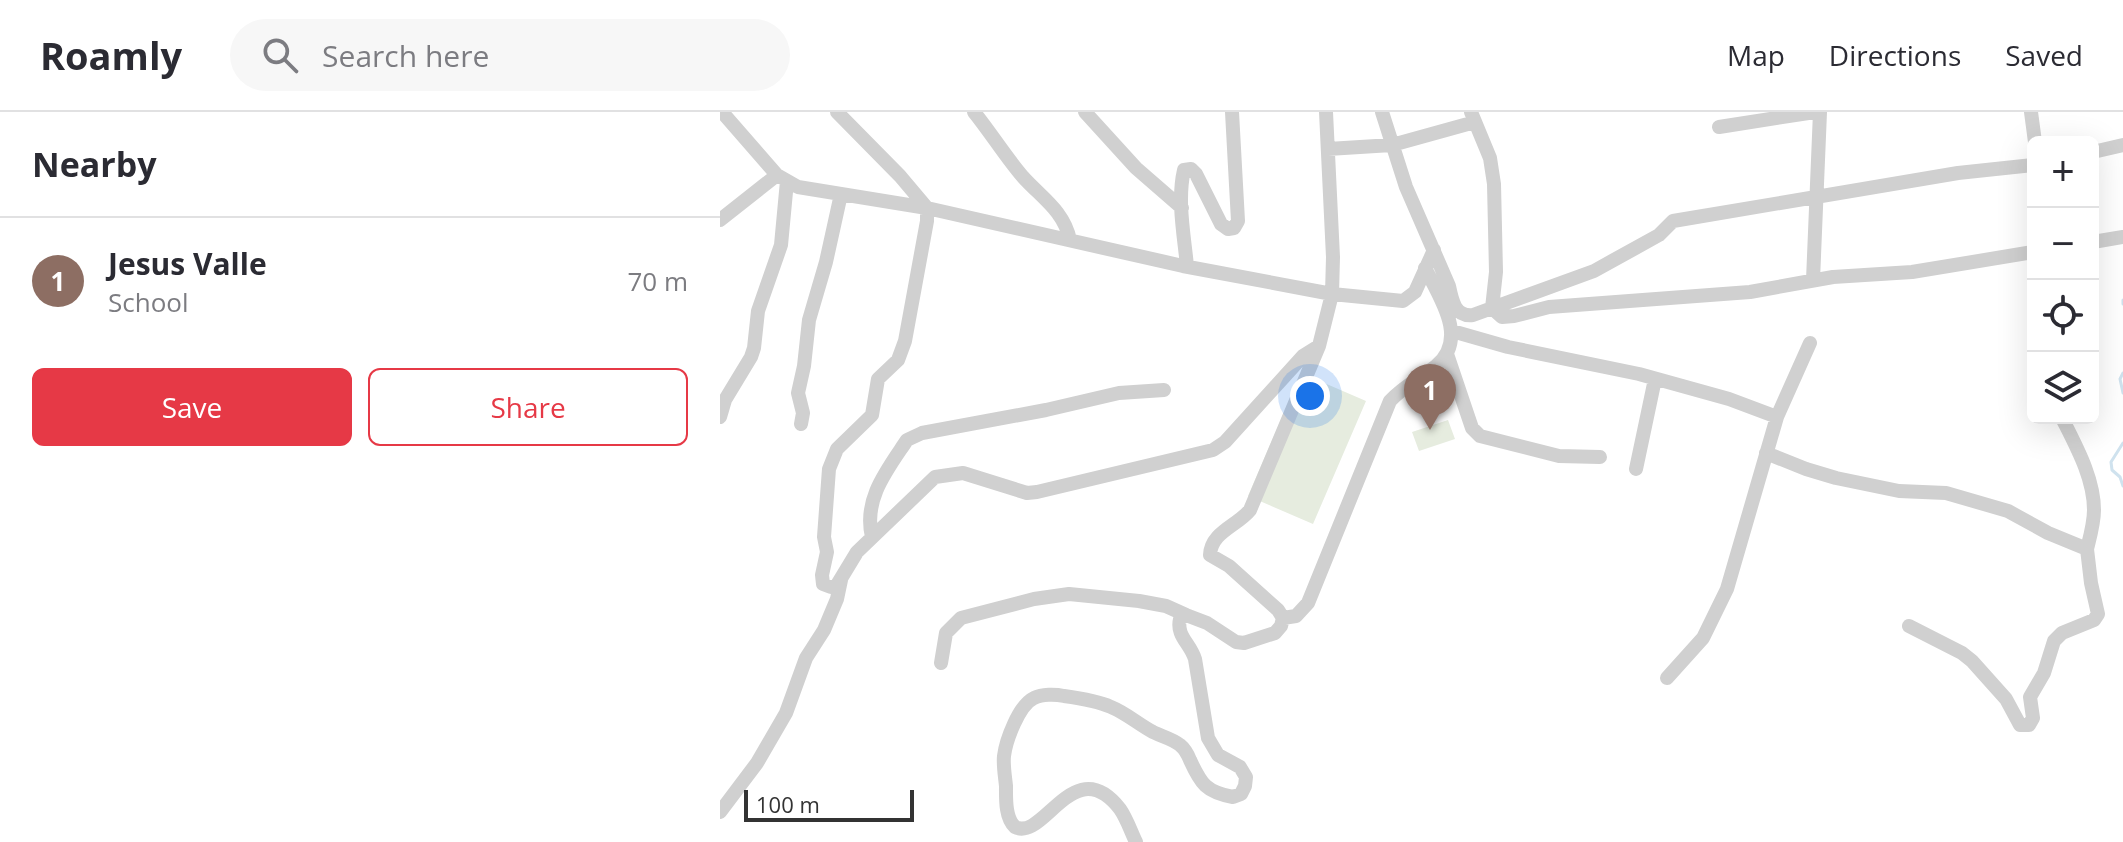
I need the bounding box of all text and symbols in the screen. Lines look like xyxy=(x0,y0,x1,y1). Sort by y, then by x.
search box xyxy=(230,19,790,91)
text: Roamly xyxy=(40,29,182,81)
icon: search xyxy=(258,33,302,77)
text: Search here xyxy=(322,35,489,76)
text: Map xyxy=(1727,36,1785,74)
text: Directions xyxy=(1829,36,1961,74)
text: Saved xyxy=(2005,36,2083,74)
map controls xyxy=(2027,136,2099,424)
button: + xyxy=(2027,136,2099,208)
text: Nearby xyxy=(32,141,157,187)
button: − xyxy=(2027,208,2099,280)
text: Jesus Valle xyxy=(108,243,267,284)
text: 1 xyxy=(51,263,65,299)
text: 70 m xyxy=(627,263,688,299)
button: locate xyxy=(2027,280,2099,352)
text: School xyxy=(108,284,189,320)
button: layers xyxy=(2027,352,2099,424)
pin: 1 xyxy=(1404,364,1456,430)
button: Save xyxy=(32,368,352,446)
button: Share xyxy=(368,368,688,446)
your location xyxy=(1290,376,1330,416)
scale bar xyxy=(744,786,914,822)
text: 100 m xyxy=(756,789,820,819)

